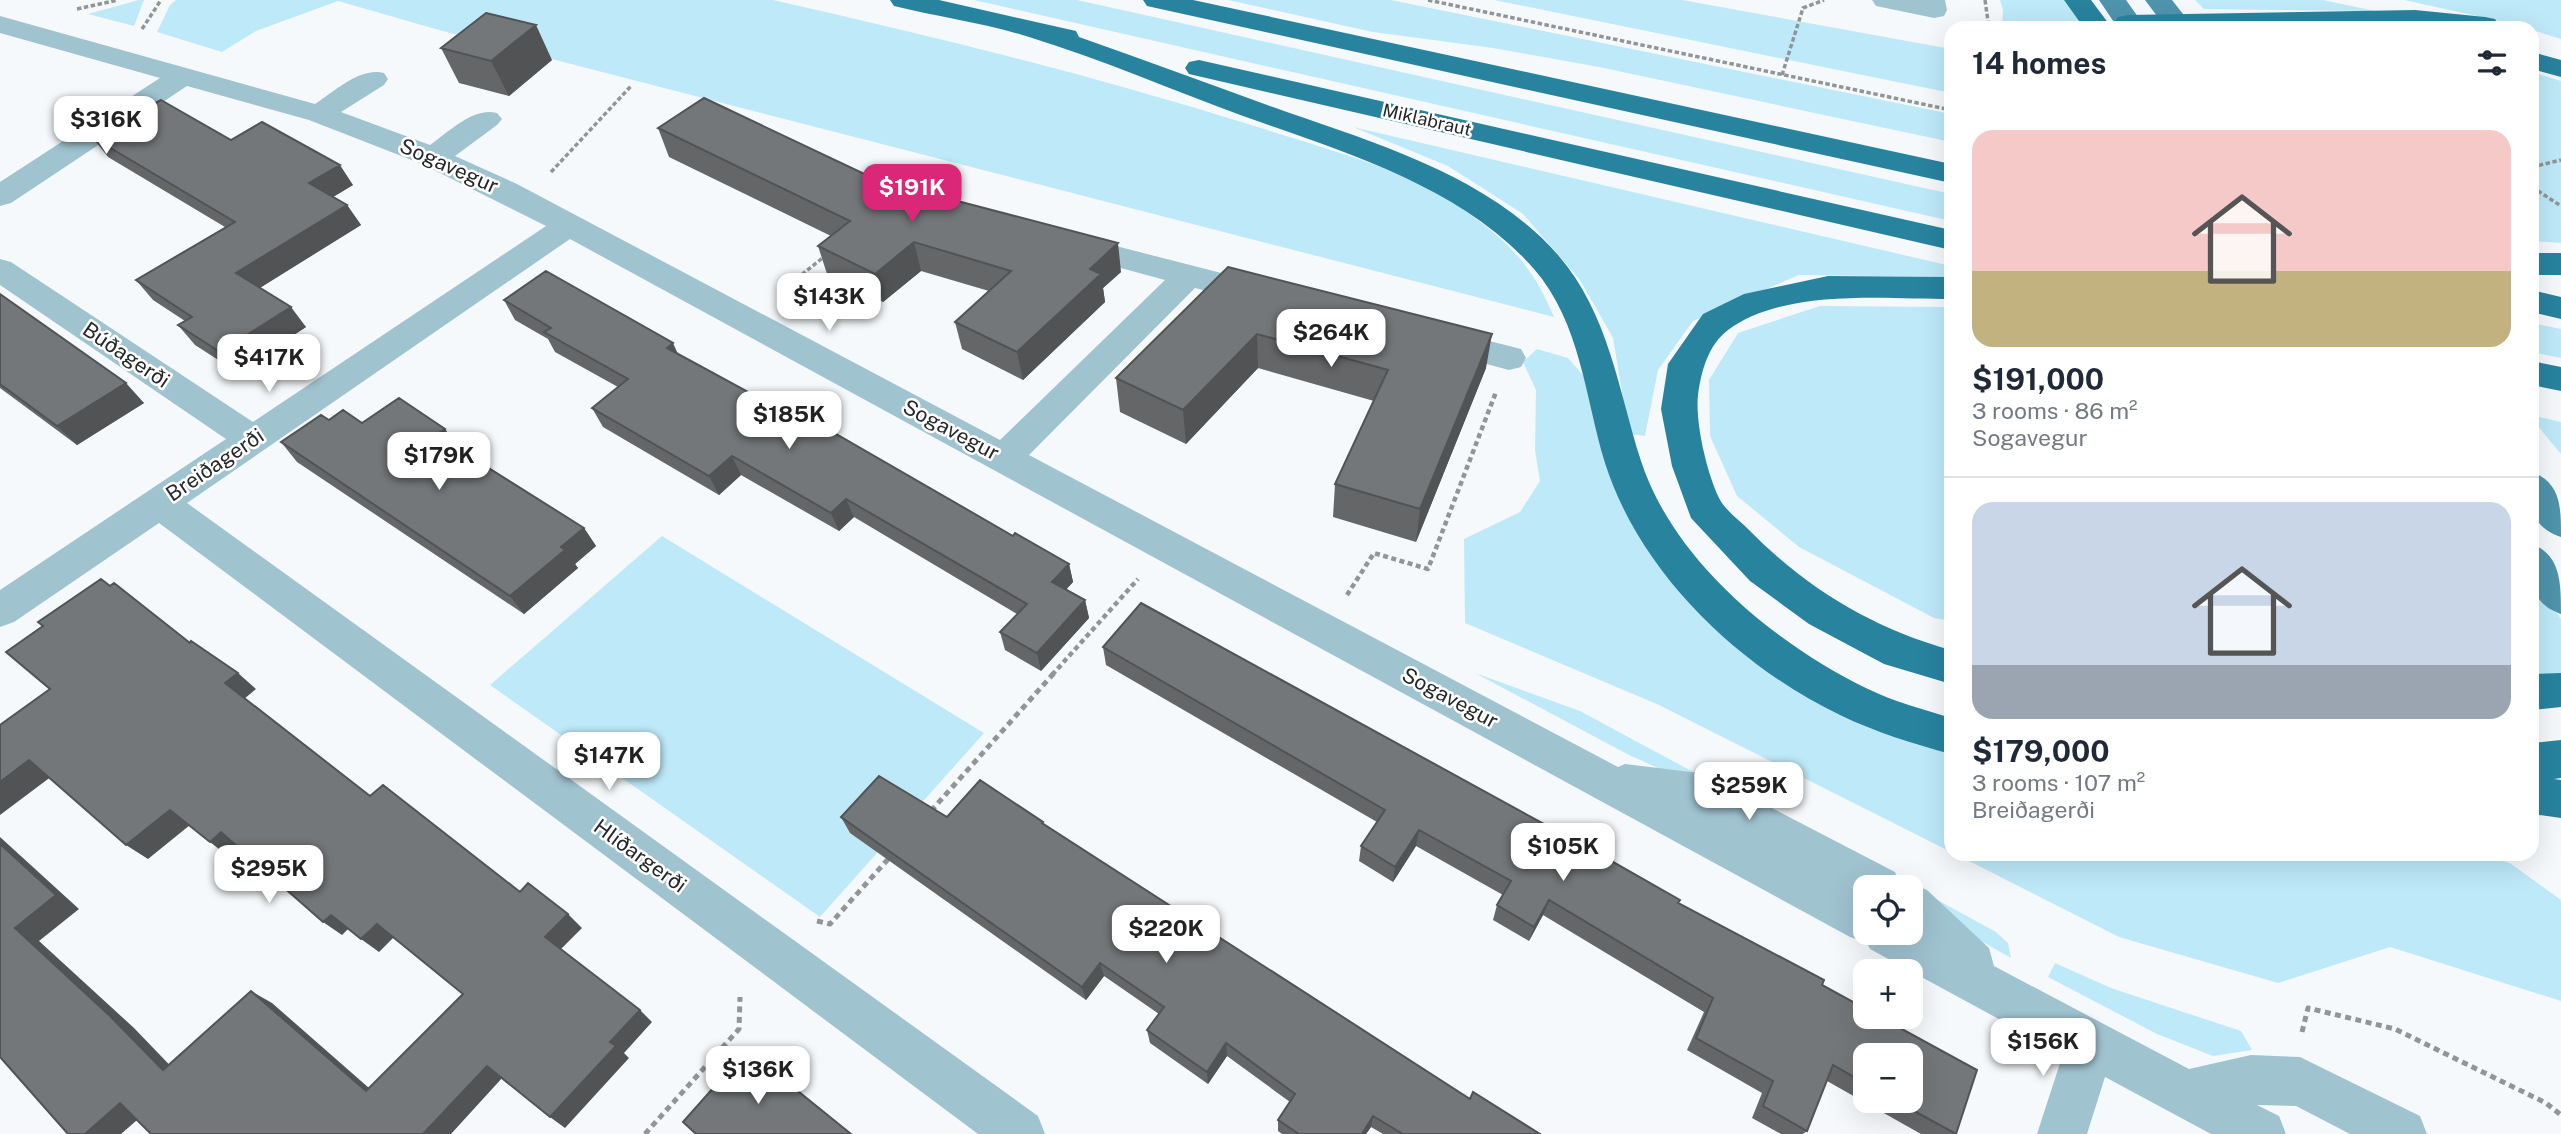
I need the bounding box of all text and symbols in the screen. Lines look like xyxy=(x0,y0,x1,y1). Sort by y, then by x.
icon: filters xyxy=(2473,44,2511,82)
text: 14 homes xyxy=(1972,45,2106,81)
pin: $316K xyxy=(57,96,155,156)
street label: Miklabraut xyxy=(1381,99,1474,140)
text: $316K xyxy=(70,105,142,132)
street label: Sogavegur xyxy=(396,133,502,198)
pin: $191K xyxy=(863,164,961,224)
text: $191K xyxy=(879,173,946,200)
icon: home xyxy=(2179,176,2305,302)
pin: $143K xyxy=(780,274,878,333)
text: $143K xyxy=(793,282,865,309)
pin: $264K xyxy=(1282,310,1380,369)
street label: Búðagerði xyxy=(78,316,174,393)
text: $264K xyxy=(1293,318,1369,345)
pin: $417K xyxy=(220,334,318,394)
text: $417K xyxy=(233,343,305,370)
text: $191,000 xyxy=(1972,361,2104,397)
pin: $185K xyxy=(740,392,838,451)
street label: Sogavegur xyxy=(899,394,1004,465)
text: 3 rooms · 86 m² xyxy=(1972,397,2138,424)
text: $185K xyxy=(753,400,825,427)
street label: Breiðagerði xyxy=(161,423,268,506)
text: Sogavegur xyxy=(1972,424,2087,451)
pin: $179K xyxy=(390,433,488,492)
text: $179K xyxy=(403,441,475,468)
icon: home xyxy=(2179,548,2305,674)
street label: Sogavegur xyxy=(1398,662,1503,733)
pin: $147K xyxy=(560,732,658,792)
text: $179,000 xyxy=(1972,733,2110,769)
text: $147K xyxy=(573,741,645,768)
pin: $259K xyxy=(1700,762,1798,822)
text: 3 rooms · 107 m² xyxy=(1972,769,2145,796)
text: $259K xyxy=(1710,771,1788,798)
text: Breiðagerði xyxy=(1972,796,2095,823)
street label: Hlíðargerði xyxy=(589,814,691,898)
pin: $105K xyxy=(1514,824,1612,883)
text: $105K xyxy=(1527,832,1599,859)
pin: $295K xyxy=(220,846,318,905)
text: $295K xyxy=(230,854,308,881)
map controls xyxy=(1853,875,1923,1113)
button: locate xyxy=(1853,875,1923,945)
pin: $220K xyxy=(1117,906,1215,965)
text: $220K xyxy=(1128,914,1204,941)
button: + xyxy=(1853,959,1923,1029)
pin: $156K xyxy=(1994,1018,2092,1078)
text: $156K xyxy=(2007,1027,2079,1054)
button: − xyxy=(1853,1043,1923,1113)
pin: $136K xyxy=(709,1046,807,1106)
text: $136K xyxy=(722,1055,794,1082)

